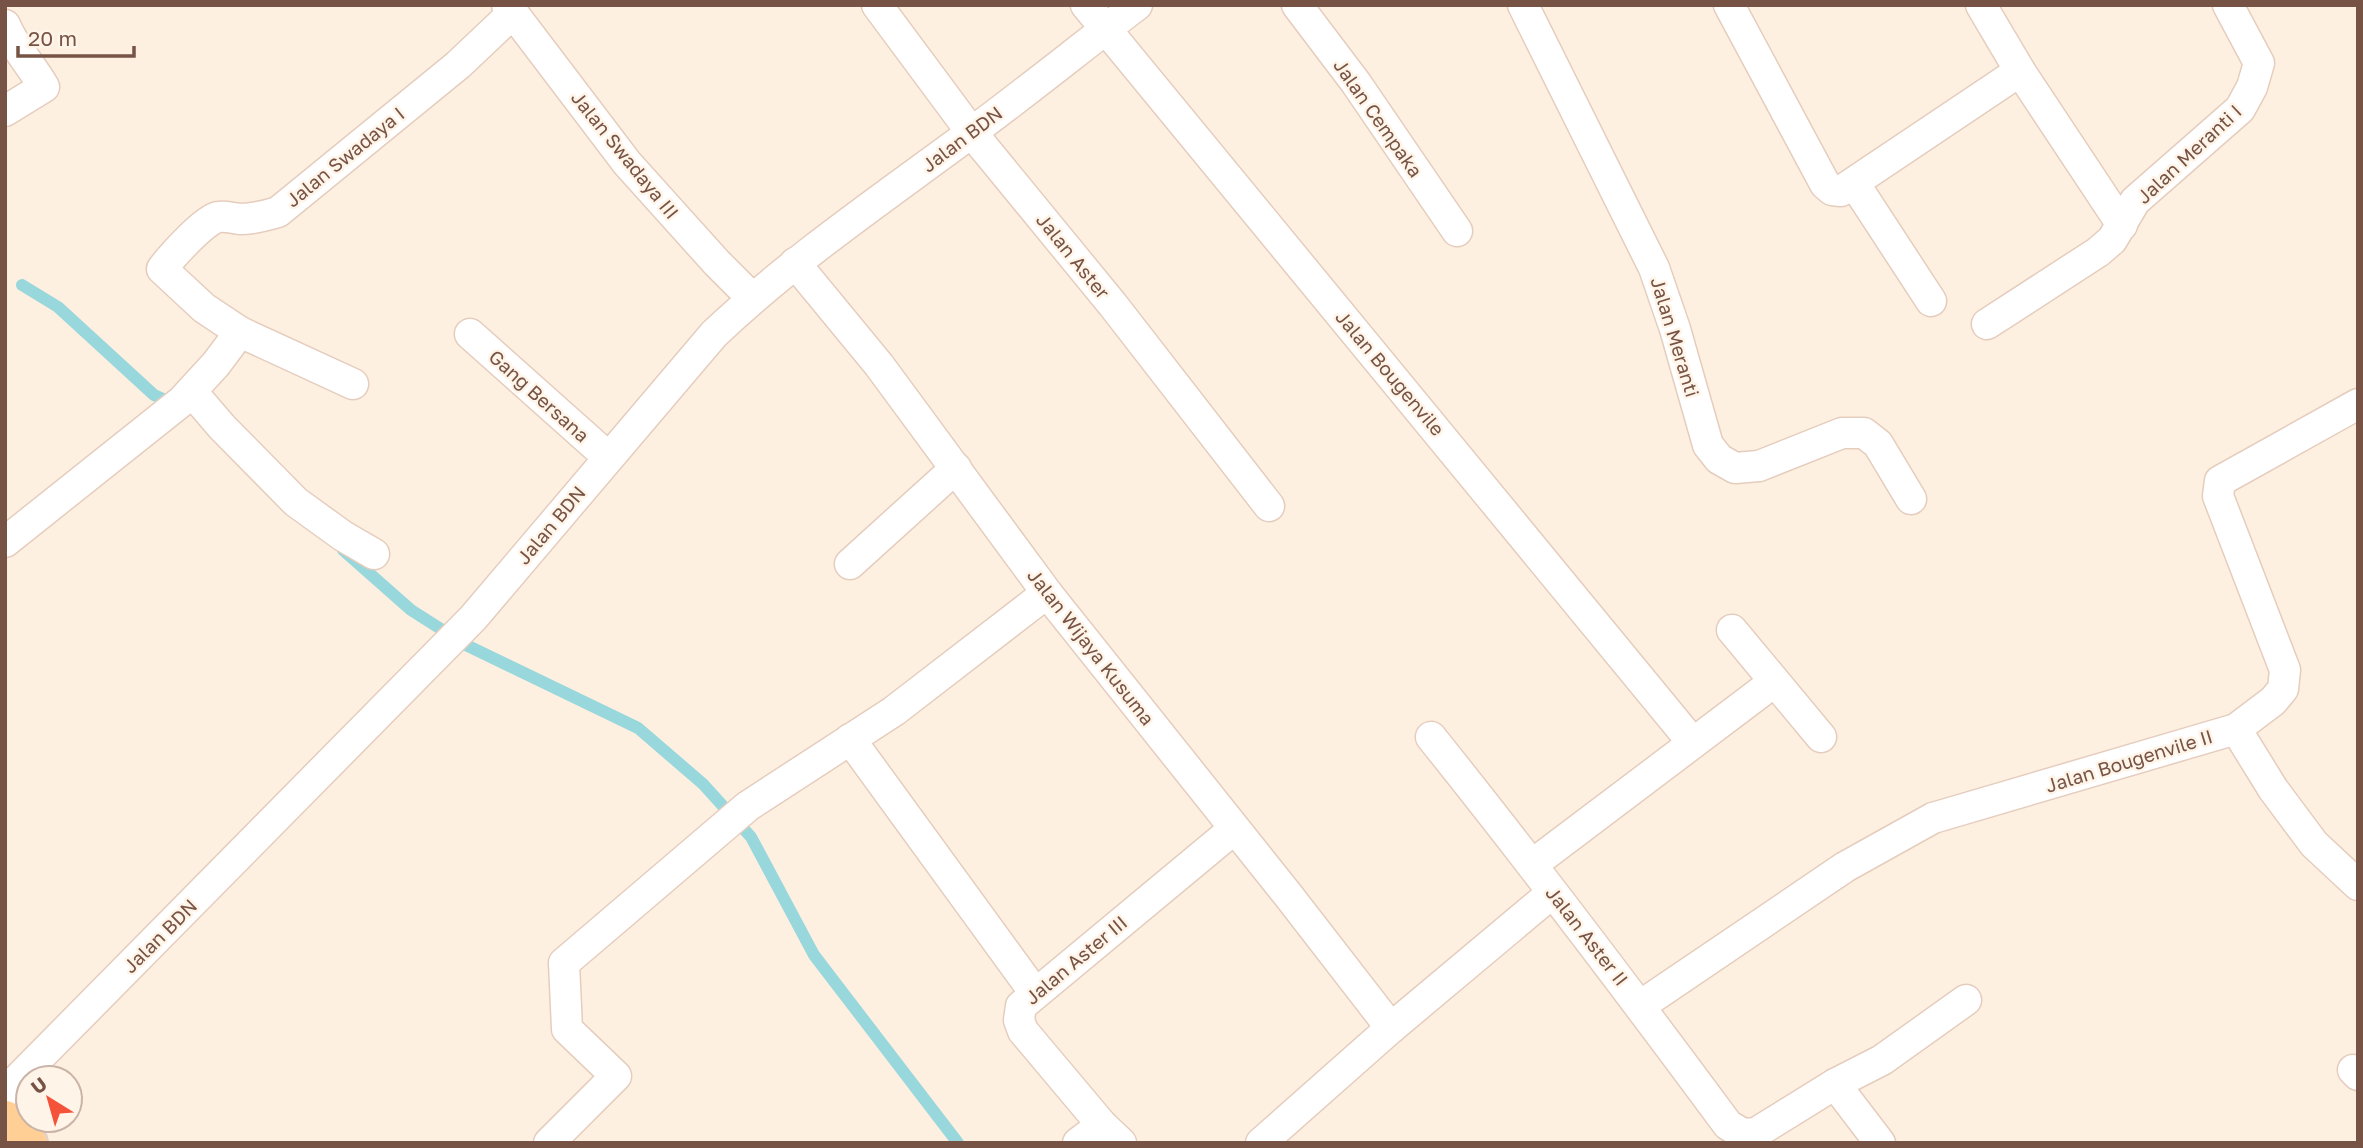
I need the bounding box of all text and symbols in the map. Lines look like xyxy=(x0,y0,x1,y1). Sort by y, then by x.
scale bar xyxy=(18,14,133,58)
text: 20 m xyxy=(28,25,77,51)
street label: Jalan Cempaka xyxy=(1329,54,1428,181)
street label: Jalan Swadaya III xyxy=(567,86,684,223)
street label: Jalan Meranti I xyxy=(2132,99,2246,208)
street label: Jalan BDN xyxy=(917,101,1007,176)
street label: Jalan Swadaya I xyxy=(281,102,409,211)
street label: Jalan Aster xyxy=(1032,208,1115,304)
street label: Jalan Meranti xyxy=(1646,274,1705,400)
street label: Jalan Bougenvile xyxy=(1331,305,1450,440)
street label: Gang Bersana xyxy=(485,345,594,447)
street label: Jalan BDN xyxy=(511,481,590,568)
street label: Jalan Wijaya Kusuma xyxy=(1023,564,1160,730)
street label: Jalan Bougenvile II xyxy=(2043,724,2215,797)
street label: Jalan Aster II xyxy=(1541,881,1633,990)
street label: Jalan BDN xyxy=(118,894,201,977)
street label: Jalan Aster III xyxy=(1020,910,1131,1009)
north arrow xyxy=(14,1064,84,1134)
text: U xyxy=(26,1072,51,1098)

